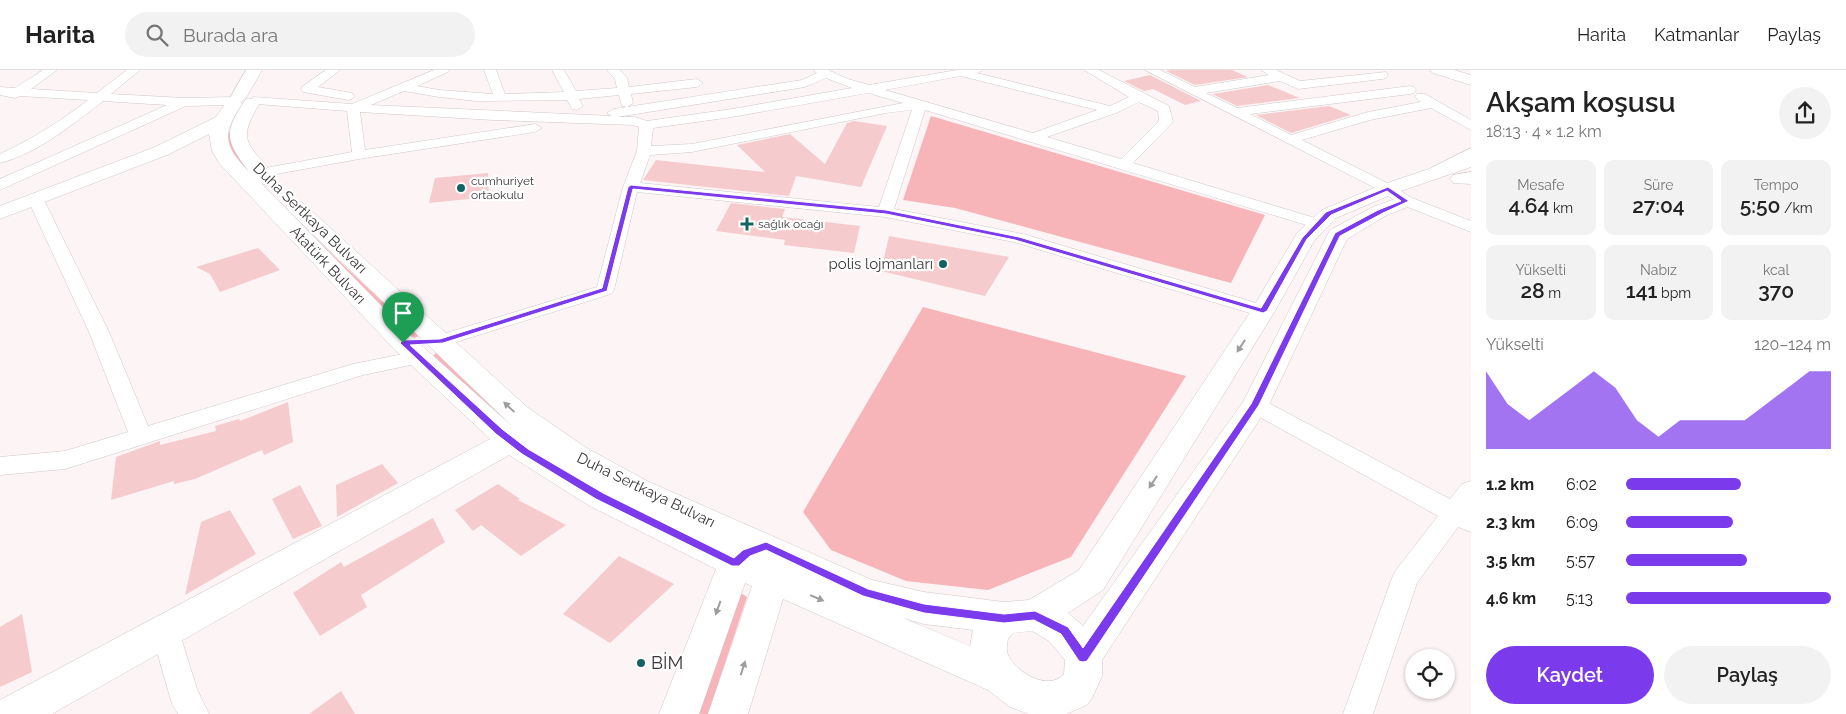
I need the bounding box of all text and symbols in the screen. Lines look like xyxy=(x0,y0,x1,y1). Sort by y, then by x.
search box xyxy=(125,12,475,57)
text: Harita xyxy=(25,20,95,49)
icon: search xyxy=(143,21,171,49)
text: Burada ara xyxy=(183,24,278,46)
text: Harita xyxy=(1577,24,1626,45)
text: Katmanlar xyxy=(1654,24,1739,45)
text: Paylaş xyxy=(1767,24,1821,45)
text: Akşam koşusu xyxy=(1486,86,1676,119)
button: share xyxy=(1779,87,1831,139)
text: 18:13 · 4 × 1.2 km xyxy=(1486,122,1602,141)
street label: Duha Sertkaya Bulvarı xyxy=(249,159,371,277)
place label: cumhuriyet ortaokulu xyxy=(471,174,534,202)
text: Mesafe xyxy=(1517,177,1564,193)
text: Süre xyxy=(1644,177,1673,193)
text: Tempo xyxy=(1754,177,1799,193)
marker: cumhuriyet ortaokulu xyxy=(455,182,467,194)
text: 4.64 xyxy=(1508,193,1549,218)
text: 27:04 xyxy=(1632,193,1685,218)
text: 5:50 xyxy=(1740,193,1780,218)
text: km xyxy=(1549,200,1573,216)
text: /km xyxy=(1780,200,1813,216)
marker: sağlık ocağı xyxy=(740,217,754,231)
place label: sağlık ocağı xyxy=(758,217,823,231)
street label: Atatürk Bulvarı xyxy=(286,222,370,308)
place label: polis lojmanları xyxy=(829,255,933,273)
marker: polis lojmanları xyxy=(937,258,949,270)
text: Yükselti xyxy=(1516,262,1566,278)
text: Nabız xyxy=(1640,262,1677,278)
text: kcal xyxy=(1763,262,1789,278)
text: 28 xyxy=(1521,278,1545,303)
text: 141 xyxy=(1626,278,1657,303)
text: 370 xyxy=(1758,278,1794,303)
text: m xyxy=(1545,285,1561,301)
text: bpm xyxy=(1657,285,1691,301)
pin xyxy=(382,292,424,343)
icon: arrive xyxy=(389,299,417,327)
text: Yükselti xyxy=(1486,335,1544,354)
text: 120–124 m xyxy=(1754,335,1831,354)
one-way arrow xyxy=(1236,339,1246,352)
one-way arrow xyxy=(504,401,516,413)
street label: Duha Sertkaya Bulvarı xyxy=(574,449,718,531)
text: 1.2 km xyxy=(1486,475,1534,494)
text: 6:02 xyxy=(1566,475,1597,494)
one-way arrow xyxy=(1149,476,1158,489)
text: 2.3 km xyxy=(1486,513,1535,532)
text: 6:09 xyxy=(1566,513,1598,532)
text: 3.5 km xyxy=(1486,551,1535,570)
text: 5:57 xyxy=(1566,551,1595,570)
text: 4.6 km xyxy=(1486,589,1536,608)
text: 5:13 xyxy=(1566,589,1593,608)
one-way arrow xyxy=(810,594,824,602)
one-way arrow xyxy=(714,601,721,616)
button: Kaydet xyxy=(1486,646,1654,704)
button: Paylaş xyxy=(1664,646,1831,704)
map controls xyxy=(1405,649,1455,699)
button: locate xyxy=(1405,649,1455,699)
place label: BİM xyxy=(651,652,683,673)
marker: BİM xyxy=(635,657,647,669)
one-way arrow xyxy=(740,660,748,675)

